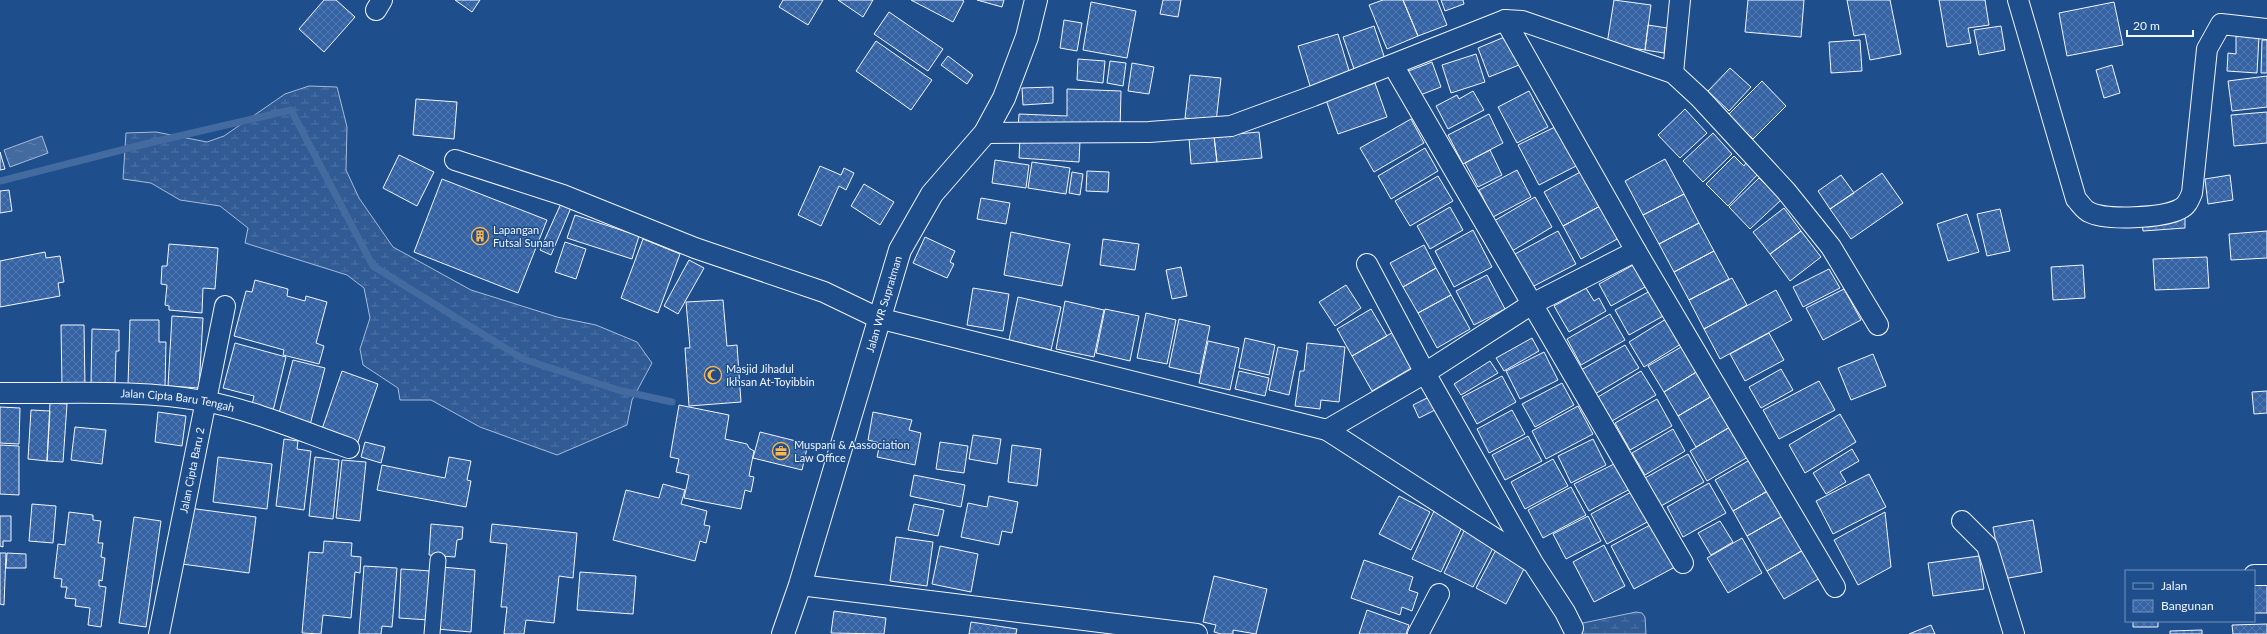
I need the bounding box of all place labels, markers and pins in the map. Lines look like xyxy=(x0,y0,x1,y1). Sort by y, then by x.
place label: Lapangan Futsal Sunan xyxy=(493,223,554,249)
building icon: Lapangan Futsal Sunan xyxy=(470,226,490,246)
place label: Masjid Jihadul Ikhsan At-Toyibbin xyxy=(726,362,815,388)
mosque icon: Masjid Jihadul Ikhsan At-Toyibbin xyxy=(703,365,723,385)
place label: Muspani & Aassociation Law Office xyxy=(794,438,910,464)
office icon: Muspani & Aassociation Law Office xyxy=(771,441,791,461)

